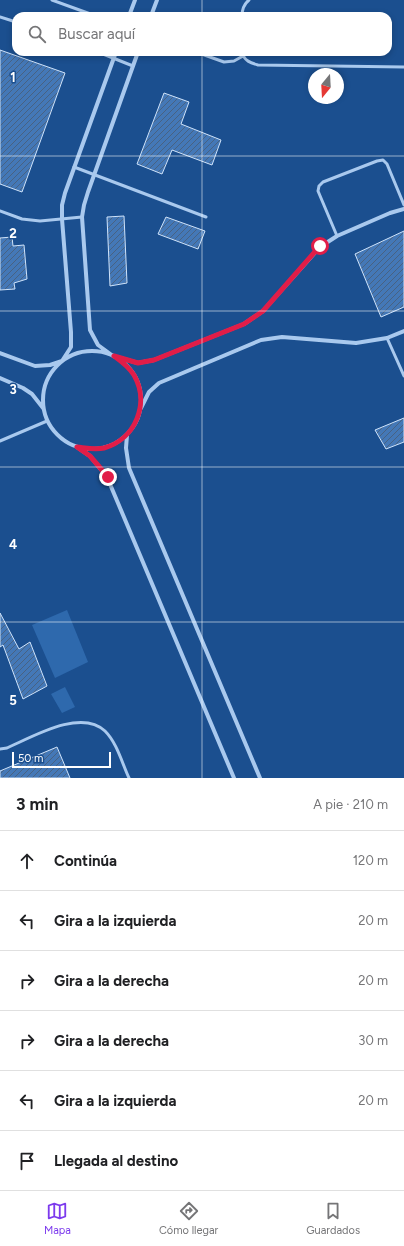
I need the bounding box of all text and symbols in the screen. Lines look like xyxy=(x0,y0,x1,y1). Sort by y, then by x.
search box xyxy=(12,12,392,56)
icon: search xyxy=(26,23,48,45)
text: Buscar aquí xyxy=(58,25,135,43)
north arrow xyxy=(308,68,344,104)
text: 1 xyxy=(10,70,16,85)
text: 2 xyxy=(9,226,17,241)
route start xyxy=(311,237,329,255)
text: 3 xyxy=(9,382,17,397)
route end xyxy=(99,468,117,486)
text: 4 xyxy=(9,537,17,552)
text: 5 xyxy=(9,693,17,708)
scale bar xyxy=(12,750,111,769)
text: 50 m xyxy=(18,752,43,765)
text: 3 min xyxy=(16,794,58,814)
text: A pie · 210 m xyxy=(313,797,388,812)
icon: ahead xyxy=(16,850,38,872)
text: Continúa xyxy=(54,852,117,870)
text: 120 m xyxy=(353,853,388,868)
icon: left xyxy=(16,910,38,932)
text: Gira a la izquierda xyxy=(54,912,176,930)
text: 20 m xyxy=(358,913,388,928)
icon: right xyxy=(16,970,38,992)
text: Gira a la derecha xyxy=(54,972,169,990)
text: 20 m xyxy=(358,973,388,988)
icon: right xyxy=(16,1030,38,1052)
text: Gira a la derecha xyxy=(54,1032,169,1050)
text: 30 m xyxy=(358,1033,388,1048)
icon: left xyxy=(16,1090,38,1112)
text: Gira a la izquierda xyxy=(54,1092,176,1110)
text: 20 m xyxy=(358,1093,388,1108)
icon: arrive xyxy=(16,1150,38,1172)
text: Llegada al destino xyxy=(54,1152,178,1170)
tab: Mapa xyxy=(44,1200,71,1237)
tab: Cómo llegar xyxy=(159,1200,218,1237)
tab: Guardados xyxy=(306,1200,360,1237)

